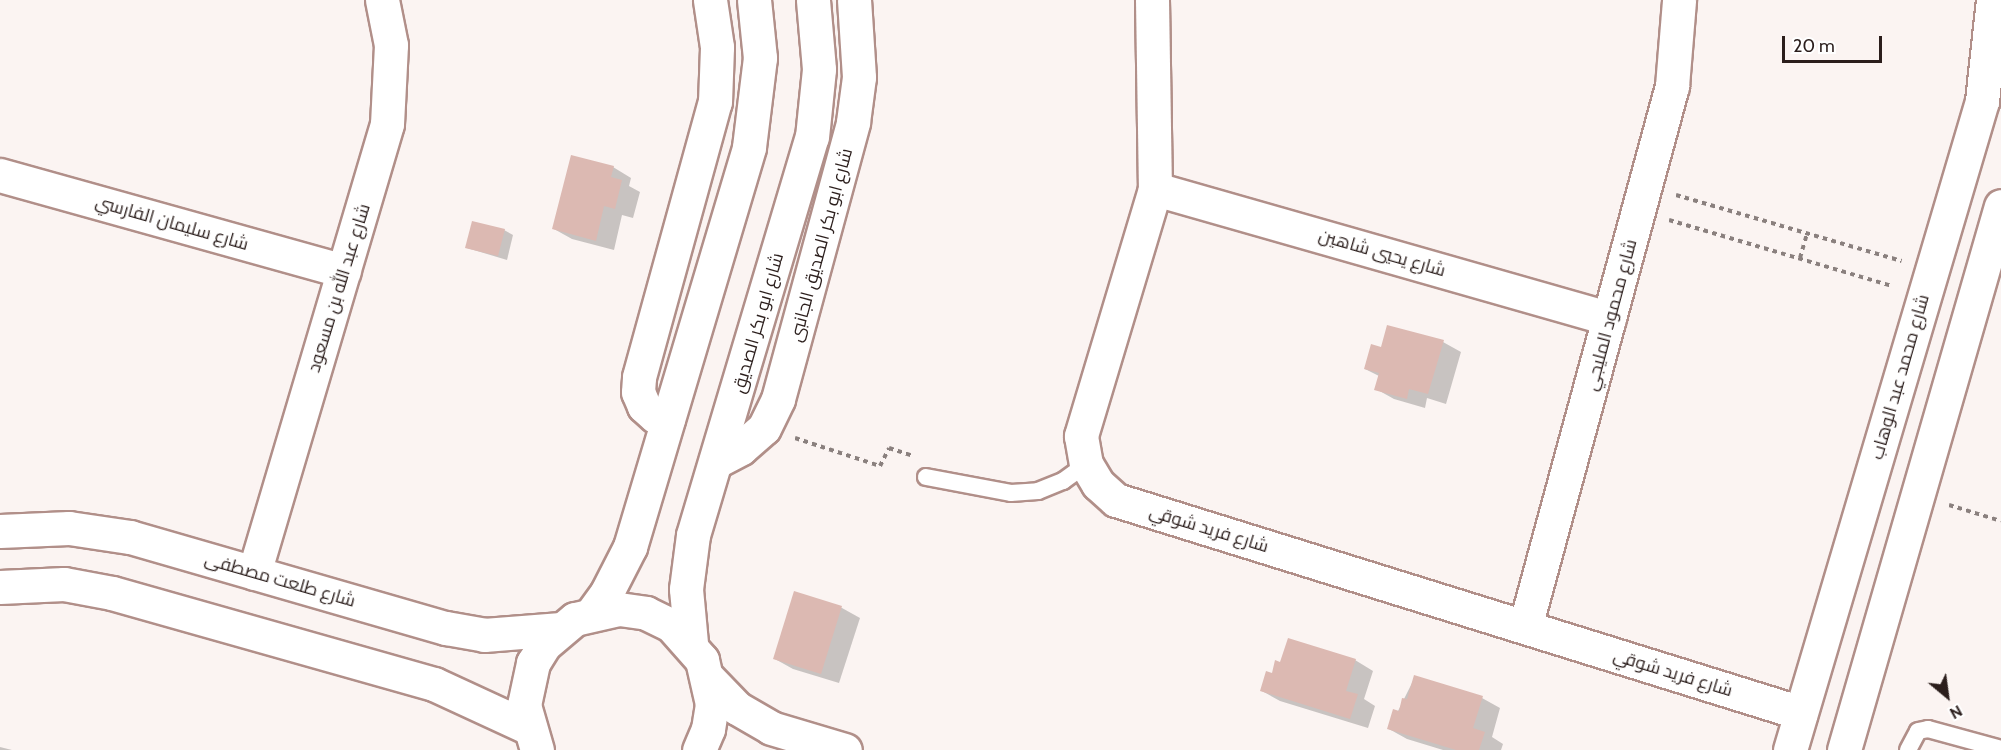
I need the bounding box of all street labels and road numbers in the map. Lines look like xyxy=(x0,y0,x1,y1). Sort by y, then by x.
street label: شارع ابو بكر الصديق الجانبى xyxy=(785,146,857,344)
street label: شارع سليمان الفارسي xyxy=(93,191,251,255)
street label: شارع عبد الله بن مسعود xyxy=(303,201,375,375)
street label: شارع يحيي شاهين xyxy=(1316,225,1448,281)
street label: شارع محمود المليجي xyxy=(1580,237,1642,393)
street label: شارع ابو بكر الصديق xyxy=(728,250,788,396)
street label: شارع محمد عبد الوهاب xyxy=(1866,292,1934,462)
street label: شارع فريد شوقي xyxy=(1147,501,1271,557)
street label: شارع طلعت مصطفى xyxy=(202,548,358,612)
street label: شارع فريد شوقي xyxy=(1611,645,1735,701)

